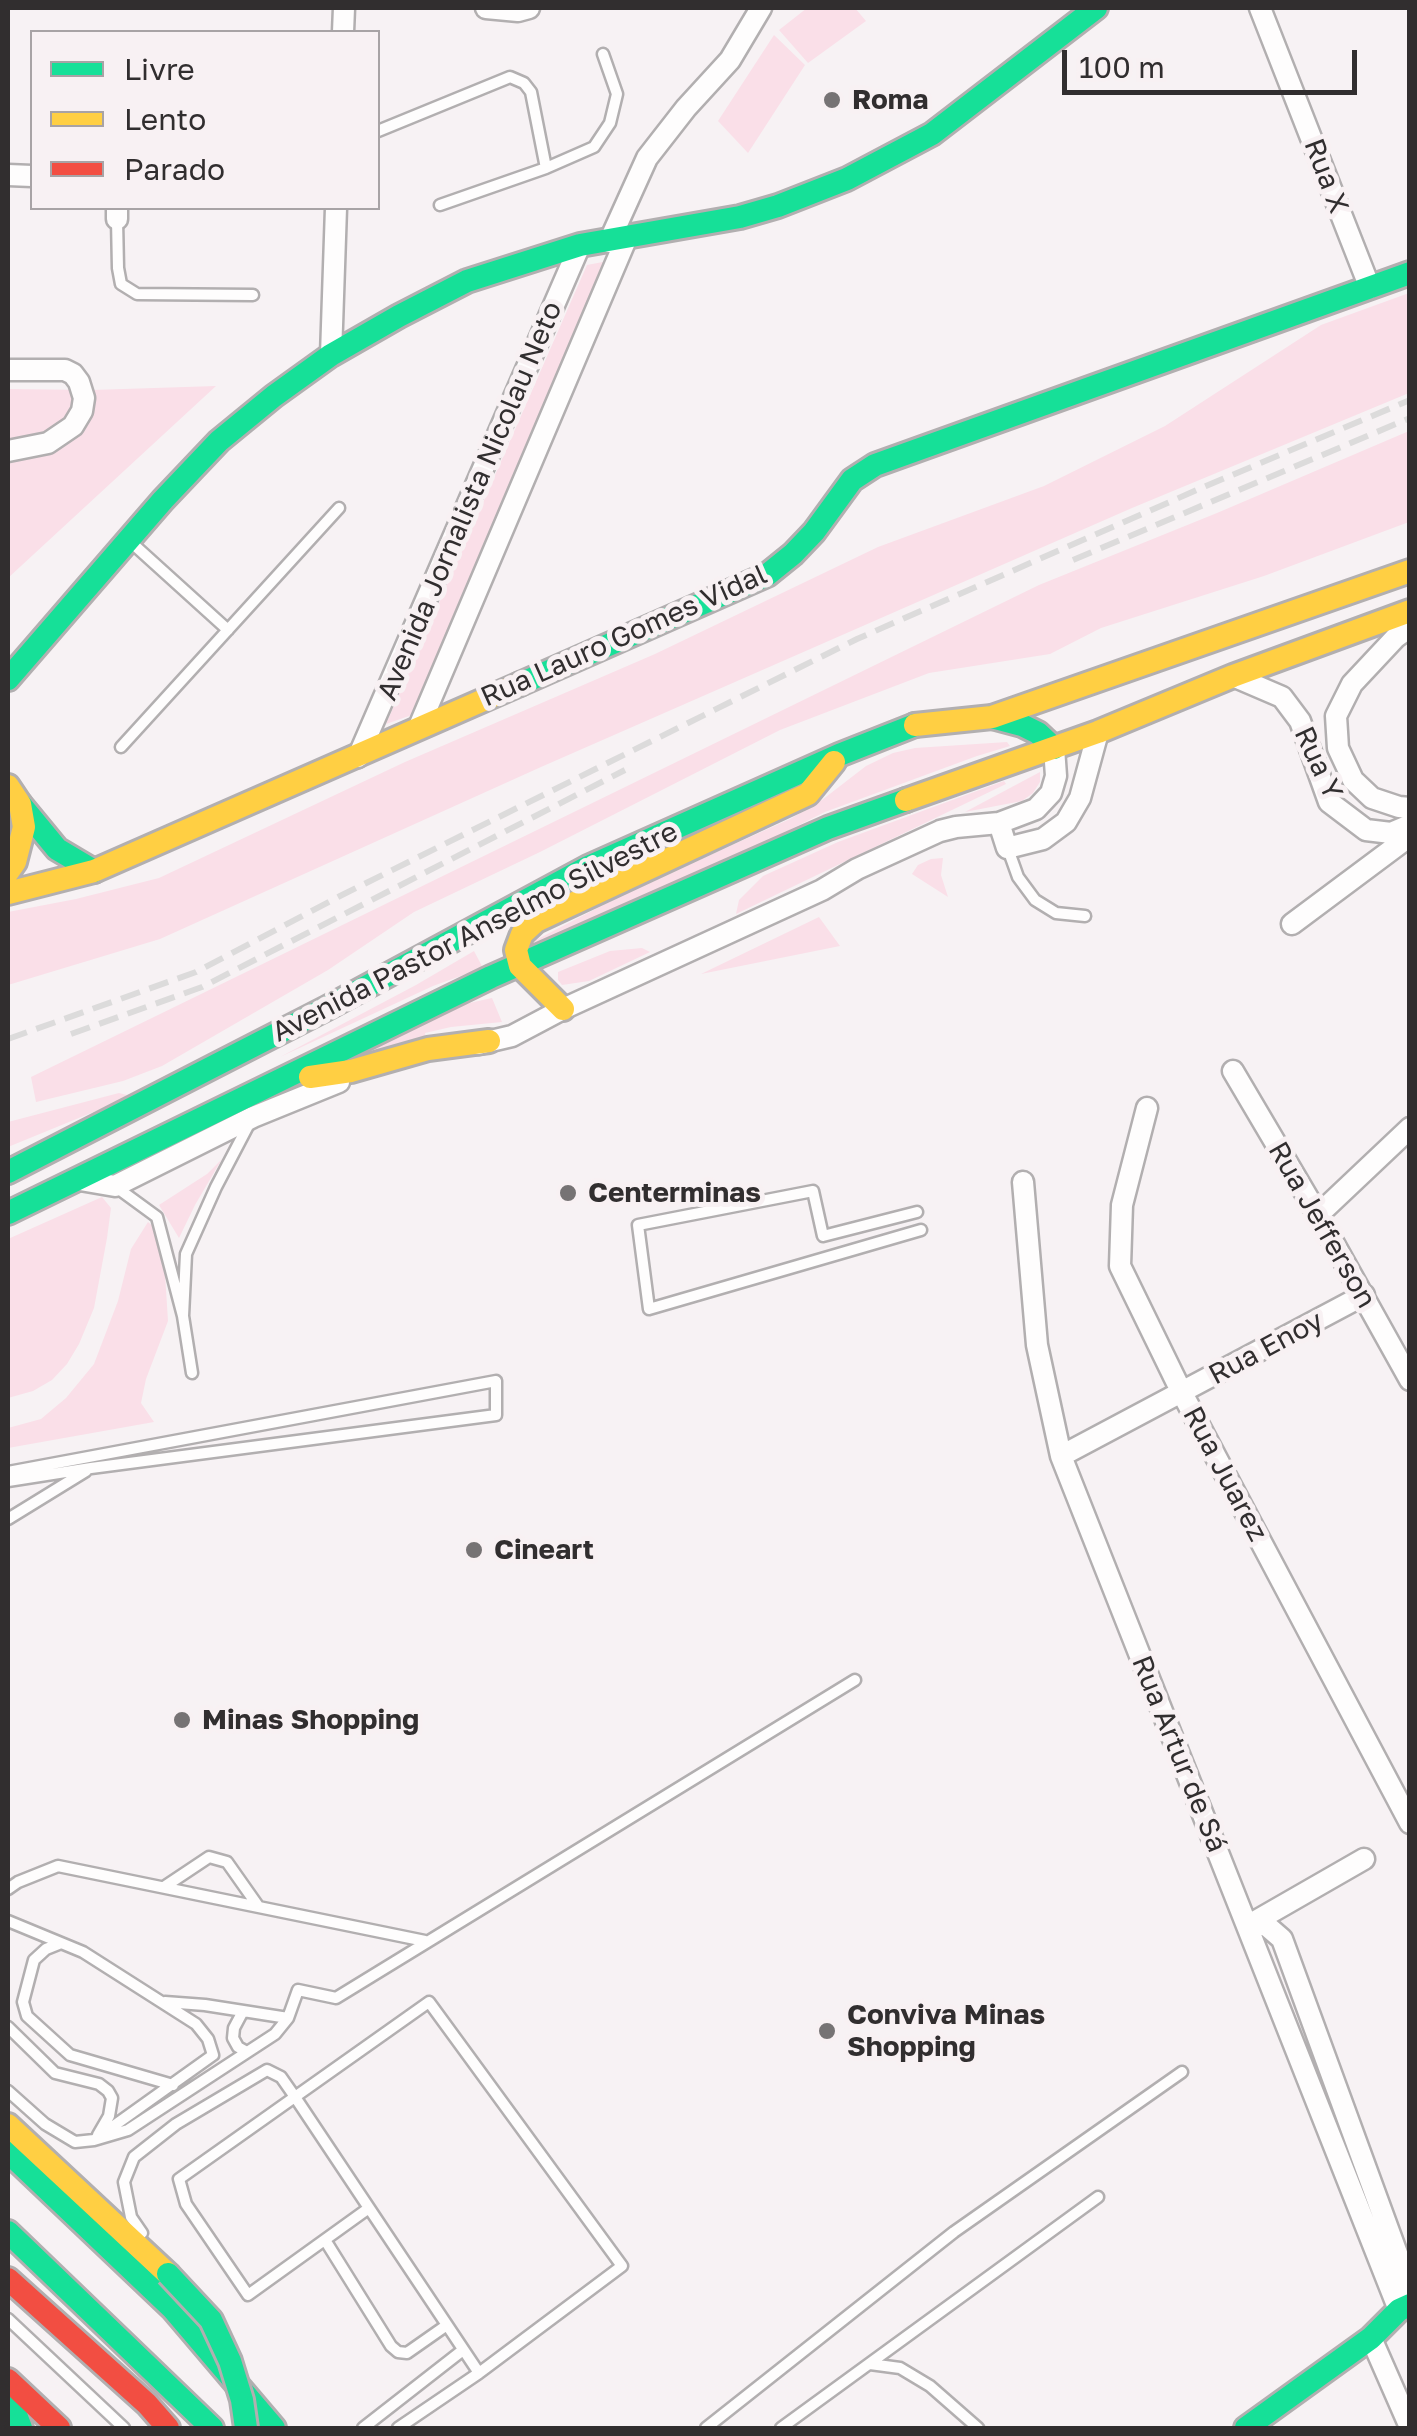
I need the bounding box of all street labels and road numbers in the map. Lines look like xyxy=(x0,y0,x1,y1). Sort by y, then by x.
street label: Rua X xyxy=(1297,134,1355,218)
street label: Avenida Jornalista Nicolau Neto xyxy=(371,297,569,705)
street label: Rua Lauro Gomes Vidal xyxy=(476,558,772,714)
street label: Rua Y xyxy=(1287,721,1349,805)
street label: Avenida Pastor Anselmo Silvestre xyxy=(267,815,683,1049)
street label: Rua Jefferson xyxy=(1261,1136,1383,1314)
street label: Rua Enoy xyxy=(1203,1304,1329,1392)
street label: Rua Juarez xyxy=(1175,1401,1275,1547)
street label: Rua Artur de Sá xyxy=(1124,1651,1234,1857)

